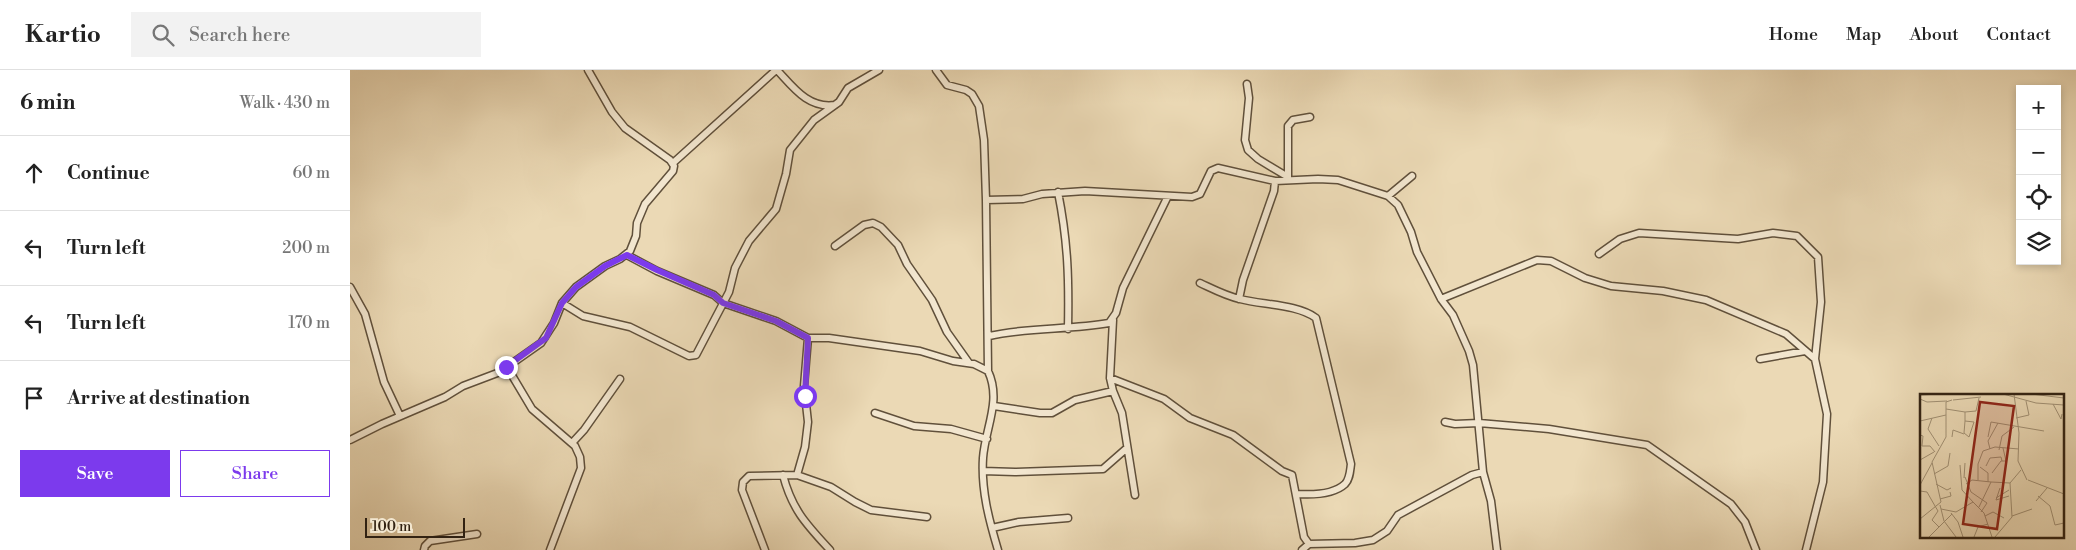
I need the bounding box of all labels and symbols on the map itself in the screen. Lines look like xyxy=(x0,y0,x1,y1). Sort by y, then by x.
route end xyxy=(495,356,518,379)
route start xyxy=(794,385,817,408)
inset map xyxy=(1920,394,2064,538)
scale bar xyxy=(365,515,465,538)

